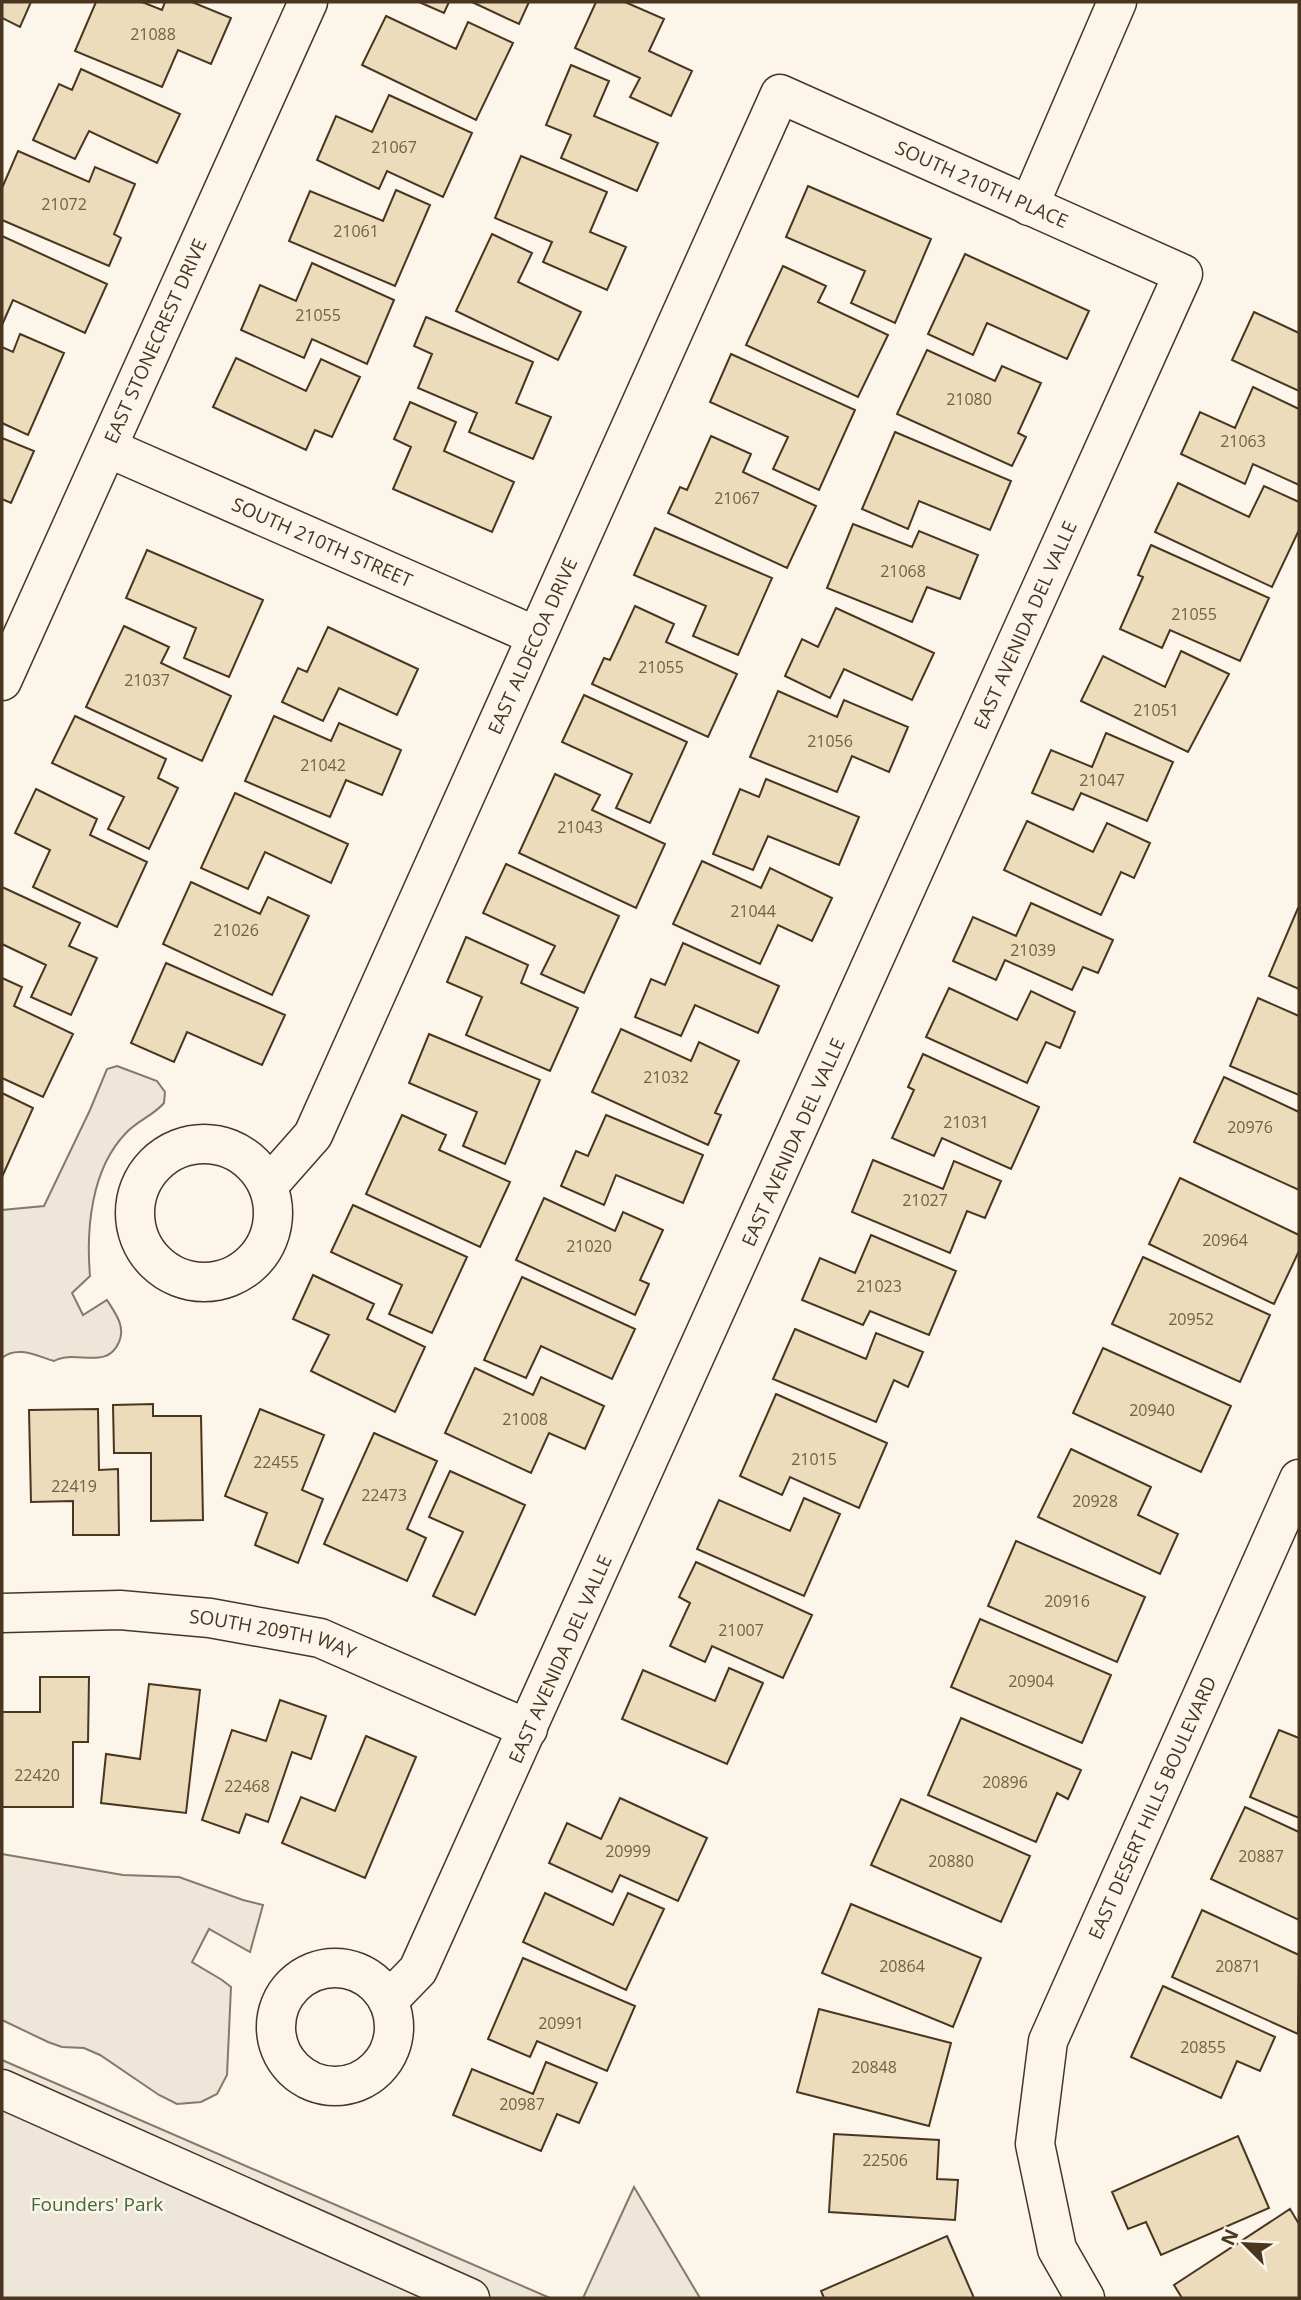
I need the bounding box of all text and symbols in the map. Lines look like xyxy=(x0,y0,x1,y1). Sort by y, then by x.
house number: 21088 xyxy=(130,23,176,45)
street label: SOUTH 210TH PLACE xyxy=(891,134,1072,234)
house number: 21067 xyxy=(371,136,417,158)
house number: 21072 xyxy=(41,193,87,215)
house number: 21061 xyxy=(333,220,379,242)
street label: EAST STONECREST DRIVE xyxy=(98,234,213,447)
house number: 21055 xyxy=(295,304,341,326)
house number: 21080 xyxy=(946,388,992,410)
house number: 21063 xyxy=(1220,430,1266,452)
house number: 21067 xyxy=(714,487,760,509)
street label: SOUTH 210TH STREET xyxy=(228,491,417,593)
street label: EAST AVENIDA DEL VALLE xyxy=(967,517,1083,733)
street label: EAST ALDECOA DRIVE xyxy=(481,553,583,738)
house number: 21068 xyxy=(880,560,926,582)
house number: 21055 xyxy=(1171,603,1217,625)
house number: 21055 xyxy=(638,656,684,678)
house number: 21037 xyxy=(124,669,170,691)
house number: 21051 xyxy=(1133,699,1179,721)
house number: 21056 xyxy=(807,730,853,752)
house number: 21042 xyxy=(300,754,346,776)
house number: 21047 xyxy=(1079,769,1125,791)
house number: 21043 xyxy=(557,816,603,838)
house number: 21044 xyxy=(730,900,776,922)
house number: 21026 xyxy=(213,919,259,941)
house number: 21039 xyxy=(1010,939,1056,961)
street label: EAST AVENIDA DEL VALLE xyxy=(735,1034,851,1250)
house number: 21032 xyxy=(643,1066,689,1088)
house number: 21031 xyxy=(943,1111,989,1133)
house number: 20976 xyxy=(1227,1116,1273,1138)
house number: 21027 xyxy=(902,1189,948,1211)
house number: 20964 xyxy=(1202,1229,1248,1251)
house number: 21020 xyxy=(566,1235,612,1257)
house number: 21023 xyxy=(856,1275,902,1297)
house number: 20952 xyxy=(1168,1308,1214,1330)
house number: 20940 xyxy=(1129,1399,1175,1421)
house number: 21008 xyxy=(502,1408,548,1430)
house number: 21015 xyxy=(791,1448,837,1470)
house number: 22455 xyxy=(253,1451,299,1473)
house number: 22419 xyxy=(51,1475,97,1497)
house number: 22473 xyxy=(361,1484,407,1506)
house number: 20928 xyxy=(1072,1490,1118,1512)
street label: EAST AVENIDA DEL VALLE xyxy=(502,1551,618,1767)
house number: 20916 xyxy=(1044,1590,1090,1612)
street label: SOUTH 209TH WAY xyxy=(188,1603,361,1665)
house number: 21007 xyxy=(718,1619,764,1641)
house number: 20904 xyxy=(1008,1670,1054,1692)
street label: EAST DESERT HILLS BOULEVARD xyxy=(1082,1672,1222,1943)
house number: 22420 xyxy=(14,1764,60,1786)
house number: 20896 xyxy=(982,1771,1028,1793)
house number: 22468 xyxy=(224,1775,270,1797)
house number: 20999 xyxy=(605,1840,651,1862)
house number: 20887 xyxy=(1238,1845,1284,1867)
house number: 20880 xyxy=(928,1850,974,1872)
house number: 20864 xyxy=(879,1955,925,1977)
house number: 20871 xyxy=(1215,1955,1261,1977)
house number: 20991 xyxy=(538,2012,584,2034)
house number: 20855 xyxy=(1180,2036,1226,2058)
house number: 20848 xyxy=(851,2056,897,2078)
house number: 20987 xyxy=(499,2093,545,2115)
house number: 22506 xyxy=(862,2149,908,2171)
park label: Founders' Park xyxy=(31,2191,163,2217)
north arrow xyxy=(1210,2209,1280,2279)
text: N xyxy=(1214,2225,1244,2249)

